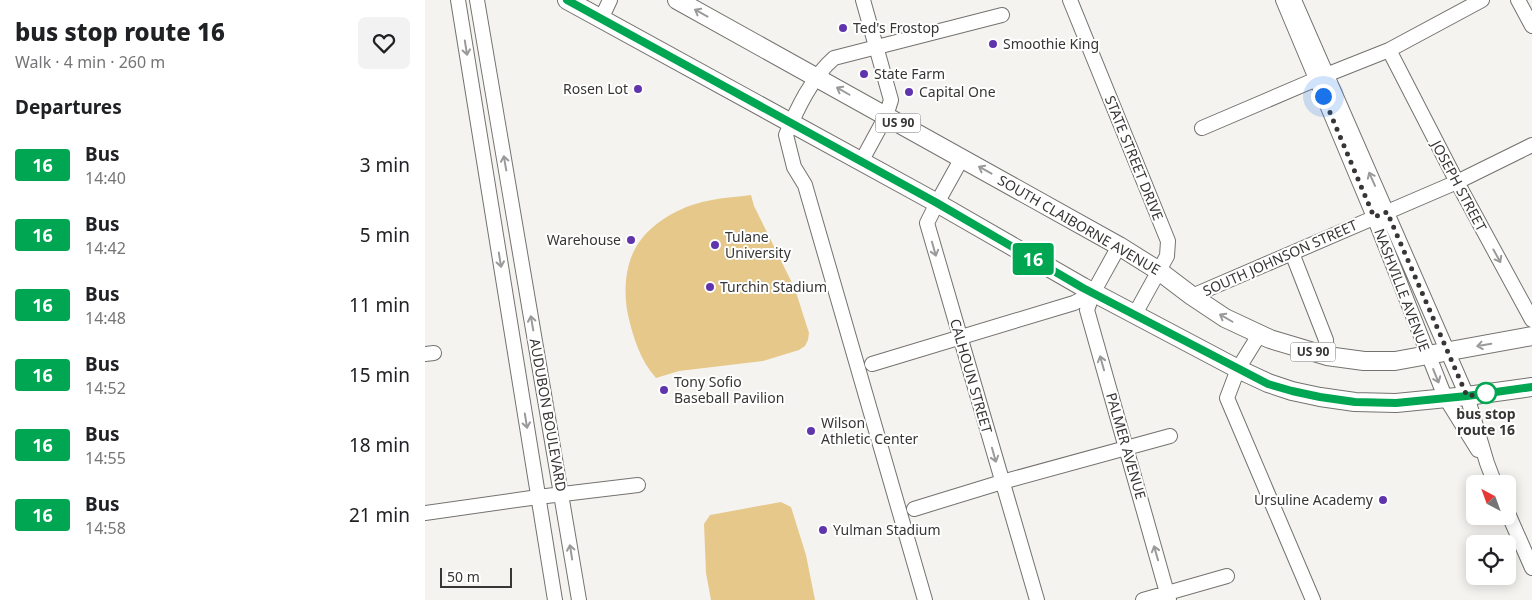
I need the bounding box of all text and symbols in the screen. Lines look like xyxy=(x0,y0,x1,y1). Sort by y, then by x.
one-way arrow xyxy=(694,8,709,17)
text: bus stop route 16 xyxy=(15,15,225,48)
button: heart xyxy=(358,17,410,69)
place label: Ted's Frostop xyxy=(853,18,939,37)
marker: Ted's Frostop xyxy=(837,22,849,34)
place label: Smoothie King xyxy=(1003,34,1099,53)
marker: Smoothie King xyxy=(987,38,999,50)
one-way arrow xyxy=(461,40,471,56)
text: Walk · 4 min · 260 m xyxy=(15,51,165,73)
place label: State Farm xyxy=(874,64,945,83)
marker: State Farm xyxy=(858,68,870,80)
place label: Rosen Lot xyxy=(563,79,628,98)
place label: Capital One xyxy=(919,82,996,101)
marker: Rosen Lot xyxy=(632,83,644,95)
your location xyxy=(1311,84,1336,109)
one-way arrow xyxy=(837,86,851,96)
marker: Capital One xyxy=(903,86,915,98)
street label: STATE STREET DRIVE xyxy=(1101,93,1168,223)
text: Departures xyxy=(15,94,122,120)
road number: US 90 xyxy=(875,114,921,132)
street label: JOSEPH STREET xyxy=(1427,135,1491,235)
text: Bus xyxy=(85,141,120,167)
text: 3 min xyxy=(360,152,410,178)
text: 16 xyxy=(32,153,53,177)
one-way arrow xyxy=(500,155,510,171)
one-way arrow xyxy=(979,165,993,175)
text: 14:40 xyxy=(85,167,126,189)
street label: SOUTH CLAIBORNE AVENUE xyxy=(995,170,1164,279)
one-way arrow xyxy=(1367,172,1376,187)
text: Bus xyxy=(85,211,120,237)
street label: SOUTH JOHNSON STREET xyxy=(1200,215,1360,300)
text: 5 min xyxy=(360,222,410,248)
text: 16 xyxy=(32,223,53,247)
street label: NASHVILLE AVENUE xyxy=(1370,226,1435,354)
place label: Tulane University xyxy=(725,227,792,262)
place label: Warehouse xyxy=(547,230,621,249)
marker: Warehouse xyxy=(625,234,637,246)
text: 14:42 xyxy=(85,237,126,259)
marker: Tulane University xyxy=(709,239,721,251)
one-way arrow xyxy=(930,240,940,256)
line badge: 16 xyxy=(1011,243,1055,275)
text: 16 xyxy=(1023,247,1043,271)
one-way arrow xyxy=(1493,248,1502,263)
one-way arrow xyxy=(495,252,505,268)
place label: Turchin Stadium xyxy=(720,277,827,296)
text: Bus xyxy=(85,281,120,307)
marker: Turchin Stadium xyxy=(704,281,716,293)
text: 11 min xyxy=(349,292,410,318)
text: 16 xyxy=(32,293,53,317)
text: 14:48 xyxy=(85,307,126,329)
one-way arrow xyxy=(1218,313,1233,323)
one-way arrow xyxy=(527,315,537,331)
street label: CALHOUN STREET xyxy=(946,316,997,436)
street label: AUDUBON BOULEVARD xyxy=(526,337,571,493)
one-way arrow xyxy=(1476,341,1492,350)
road number: US 90 xyxy=(1291,342,1335,362)
text: Bus xyxy=(85,351,120,377)
one-way arrow xyxy=(1097,355,1107,371)
text: 15 min xyxy=(349,362,410,388)
text: 16 xyxy=(32,363,53,387)
one-way arrow xyxy=(1432,368,1441,383)
place label: Tony Sofio Baseball Pavilion xyxy=(674,372,784,407)
text: 14:52 xyxy=(85,377,126,399)
marker: bus stop route 16 xyxy=(1475,382,1497,404)
marker: Tony Sofio Baseball Pavilion xyxy=(658,384,670,396)
street label: PALMER AVENUE xyxy=(1102,390,1151,501)
place label: bus stop route 16 xyxy=(1456,404,1516,439)
one-way arrow xyxy=(521,412,531,428)
place label: Wilson Athletic Center xyxy=(821,413,919,448)
text: Bus xyxy=(85,421,120,447)
marker: Wilson Athletic Center xyxy=(805,425,817,437)
text: 18 min xyxy=(349,432,410,458)
text: 16 xyxy=(32,433,53,457)
text: 14:55 xyxy=(85,447,126,469)
one-way arrow xyxy=(990,447,1000,463)
north arrow xyxy=(1466,475,1516,525)
map controls xyxy=(1466,475,1516,585)
place label: Ursuline Academy xyxy=(1254,490,1374,509)
text: Bus xyxy=(85,491,120,517)
marker: Ursuline Academy xyxy=(1377,494,1389,506)
text: 21 min xyxy=(349,502,410,528)
text: 16 xyxy=(32,503,53,527)
text: 14:58 xyxy=(85,517,126,539)
place label: Yulman Stadium xyxy=(833,520,941,539)
marker: Yulman Stadium xyxy=(817,524,829,536)
button: locate xyxy=(1466,535,1516,585)
one-way arrow xyxy=(566,544,576,560)
one-way arrow xyxy=(1150,546,1160,562)
scale bar xyxy=(440,565,513,588)
text: 50 m xyxy=(447,567,480,586)

